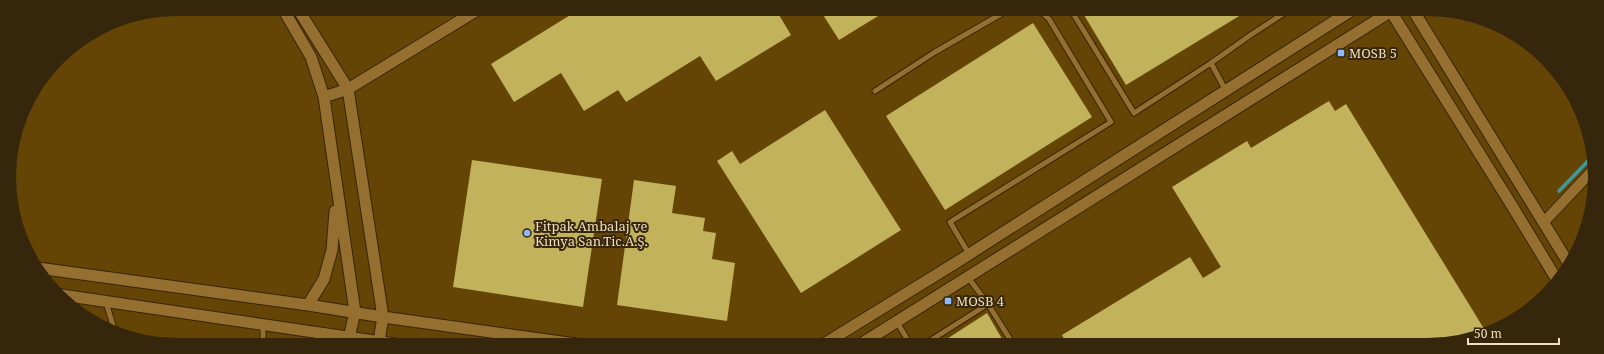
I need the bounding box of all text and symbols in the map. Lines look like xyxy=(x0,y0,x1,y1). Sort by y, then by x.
place label: MOSB 5 xyxy=(1349,44,1397,62)
marker: MOSB 5 xyxy=(1336,48,1346,58)
place label: Fitpak Ambalaj ve Kimya San.Tic.A.Ş. xyxy=(535,217,648,250)
marker: Fitpak Ambalaj ve Kimya San.Tic.A.Ş. xyxy=(522,228,532,238)
place label: MOSB 4 xyxy=(956,292,1005,310)
marker: MOSB 4 xyxy=(943,296,953,306)
scale bar xyxy=(1468,320,1559,346)
text: 50 m xyxy=(1474,325,1502,342)

